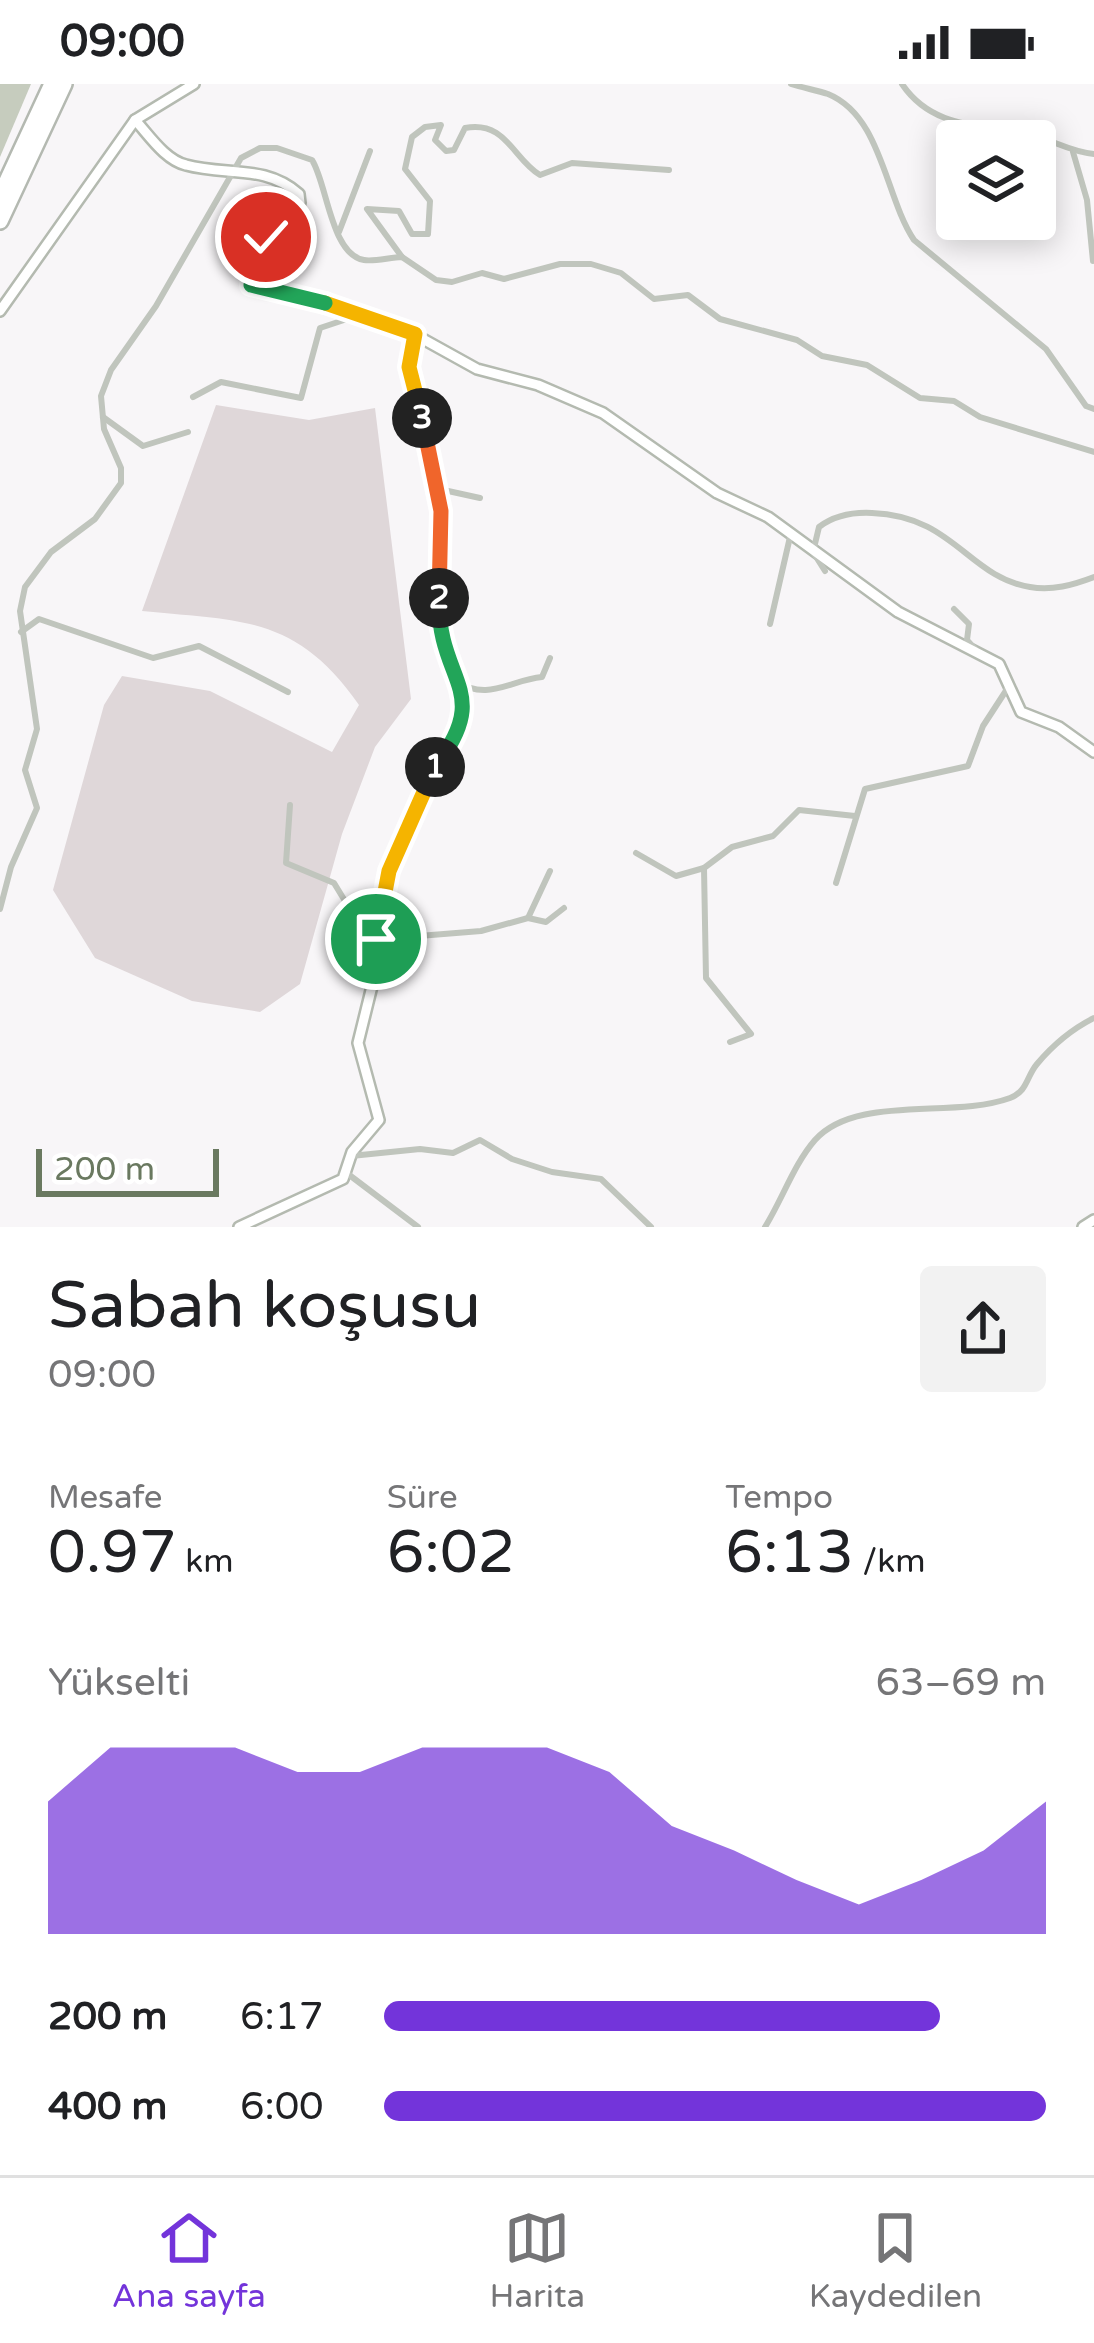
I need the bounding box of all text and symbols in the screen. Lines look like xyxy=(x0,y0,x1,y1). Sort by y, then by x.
text: 09:00 xyxy=(60,15,185,69)
map controls xyxy=(936,120,1056,240)
button: layers xyxy=(936,120,1056,240)
pin xyxy=(215,186,317,288)
icon: check xyxy=(233,204,299,270)
pin: 3 xyxy=(392,388,452,448)
text: 3 xyxy=(412,398,432,437)
pin: 2 xyxy=(409,568,469,628)
text: 2 xyxy=(429,578,449,617)
pin: 1 xyxy=(405,737,465,797)
text: 1 xyxy=(425,747,445,786)
pin xyxy=(325,888,427,990)
icon: arrive xyxy=(343,906,409,972)
scale bar xyxy=(36,1143,219,1196)
text: 200 m xyxy=(54,1150,155,1189)
text: Sabah koşusu xyxy=(48,1266,481,1346)
button: share xyxy=(920,1266,1046,1392)
text: 09:00 xyxy=(48,1351,156,1398)
text: Mesafe xyxy=(48,1478,162,1517)
text: Süre xyxy=(387,1478,458,1517)
text: Tempo xyxy=(725,1478,833,1517)
text: 0.97 xyxy=(48,1517,177,1589)
text: 6:02 xyxy=(387,1517,515,1589)
text: 6:13 xyxy=(725,1517,854,1589)
text: km xyxy=(177,1542,234,1581)
text: /km xyxy=(854,1542,925,1581)
text: Yükselti xyxy=(48,1659,190,1706)
text: 63–69 m xyxy=(875,1659,1046,1706)
text: 200 m xyxy=(48,1993,167,2040)
text: 6:17 xyxy=(240,1993,324,2040)
text: 400 m xyxy=(48,2083,167,2130)
text: 6:00 xyxy=(240,2083,324,2130)
tab: Ana sayfa xyxy=(112,2205,266,2316)
tab: Harita xyxy=(490,2205,585,2316)
tab: Kaydedilen xyxy=(809,2205,982,2316)

